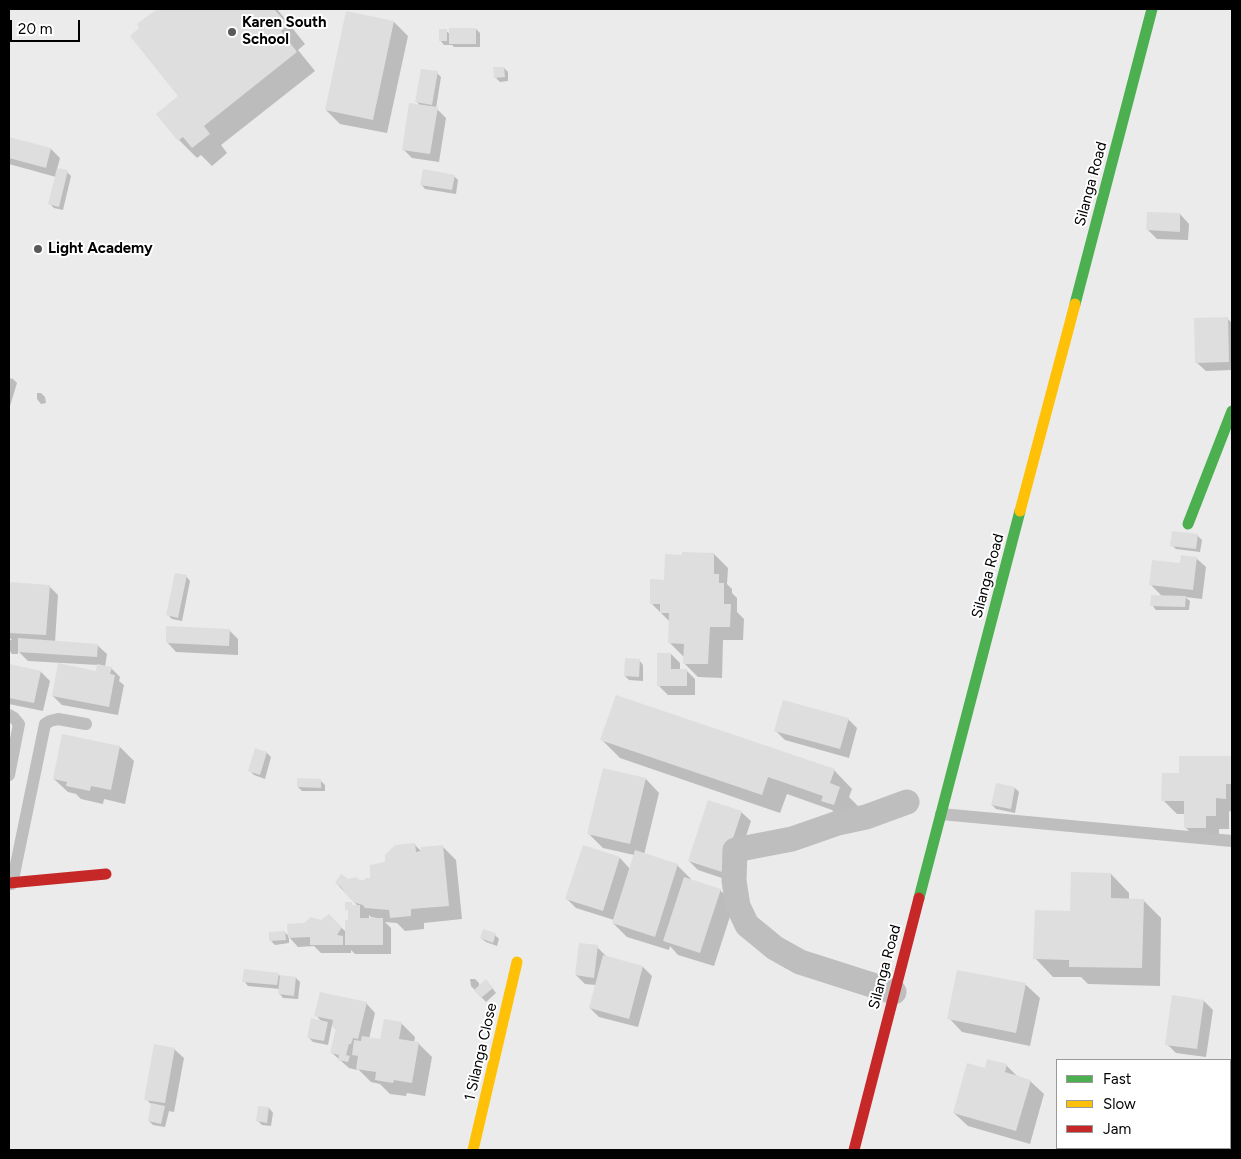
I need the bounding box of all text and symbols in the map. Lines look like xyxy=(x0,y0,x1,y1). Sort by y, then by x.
scale bar xyxy=(12,10,82,42)
place label: Karen South School xyxy=(242,14,327,49)
text: 20 m xyxy=(18,20,52,38)
marker: Karen South School xyxy=(226,26,238,38)
street label: Silanga Road xyxy=(1071,140,1111,228)
place label: Light Academy xyxy=(48,240,153,258)
marker: Light Academy xyxy=(32,243,44,255)
street label: Silanga Road xyxy=(968,532,1008,620)
street label: Silanga Road xyxy=(865,923,905,1011)
street label: 1 Silanga Close xyxy=(461,1001,501,1103)
legend xyxy=(1056,1059,1231,1149)
text: Fast xyxy=(1103,1070,1131,1088)
text: Slow xyxy=(1103,1095,1136,1113)
text: Jam xyxy=(1103,1120,1131,1138)

